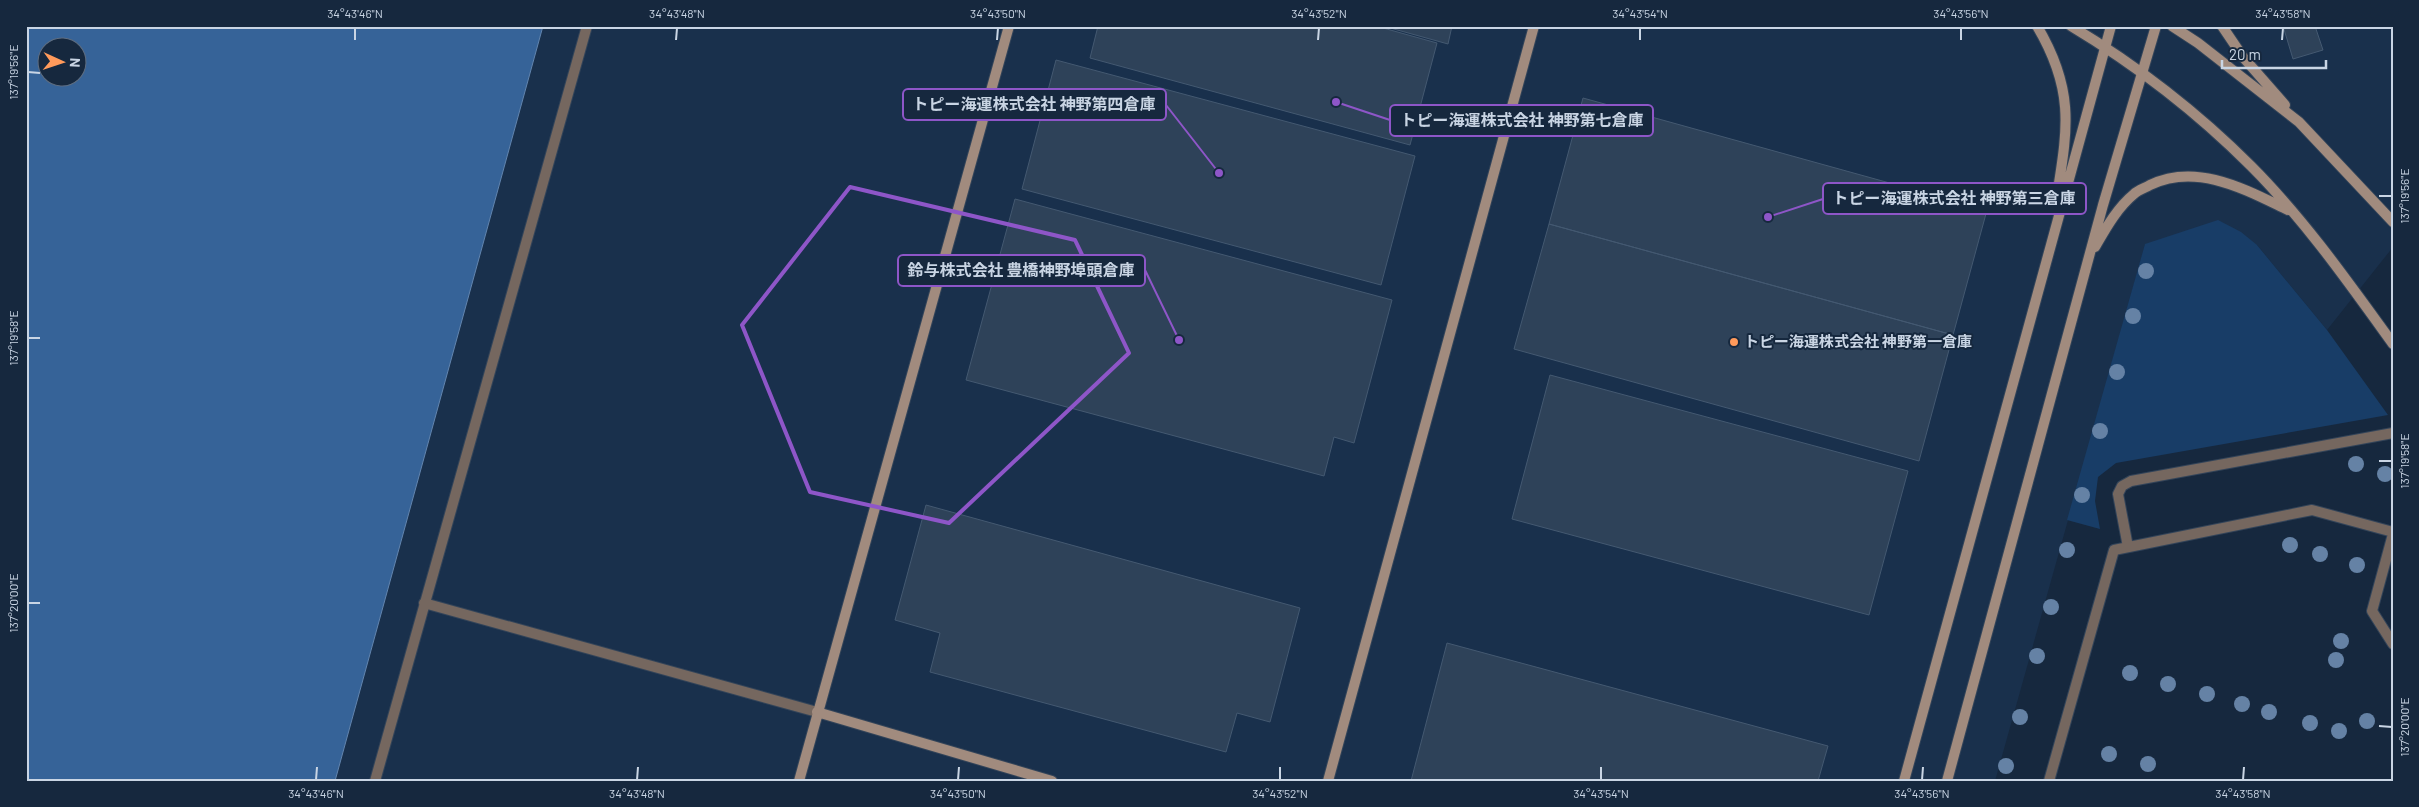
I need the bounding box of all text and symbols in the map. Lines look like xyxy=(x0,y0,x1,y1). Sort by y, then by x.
text: 34°43'46"N xyxy=(327,6,383,20)
text: 34°43'48"N xyxy=(649,6,705,20)
text: 34°43'50"N xyxy=(970,6,1026,20)
text: 34°43'52"N xyxy=(1291,6,1347,20)
text: 34°43'54"N xyxy=(1612,6,1668,20)
text: 34°43'56"N xyxy=(1933,6,1989,20)
text: 34°43'58"N xyxy=(2255,6,2311,20)
north arrow xyxy=(38,38,88,88)
scale bar xyxy=(2222,38,2325,70)
text: 137°19'56"E xyxy=(6,44,20,100)
text: 20 m xyxy=(2229,45,2261,63)
text: N xyxy=(67,58,84,68)
callout: トピー海運株式会社 神野第四倉庫 xyxy=(903,89,1166,120)
text: トピー海運株式会社 神野第四倉庫 xyxy=(912,94,1156,113)
callout: トピー海運株式会社 神野第七倉庫 xyxy=(1390,105,1653,136)
text: トピー海運株式会社 神野第七倉庫 xyxy=(1400,110,1644,129)
text: 137°19'56"E xyxy=(2397,168,2411,224)
callout: トピー海運株式会社 神野第三倉庫 xyxy=(1823,183,2086,214)
text: トピー海運株式会社 神野第三倉庫 xyxy=(1832,188,2076,207)
callout: 鈴与株式会社 豊橋神野埠頭倉庫 xyxy=(898,255,1145,286)
text: 鈴与株式会社 豊橋神野埠頭倉庫 xyxy=(907,260,1135,279)
text: 137°19'58"E xyxy=(6,310,20,366)
place label: トピー海運株式会社 神野第一倉庫 xyxy=(1744,332,1972,350)
marker: トピー海運株式会社 神野第一倉庫 xyxy=(1728,336,1740,348)
text: 137°19'58"E xyxy=(2397,433,2411,489)
text: 137°20'00"E xyxy=(6,573,20,633)
text: 137°20'00"E xyxy=(2397,697,2411,757)
text: 34°43'46"N xyxy=(288,786,344,800)
text: 34°43'48"N xyxy=(609,786,665,800)
text: 34°43'50"N xyxy=(930,786,986,800)
text: 34°43'52"N xyxy=(1252,786,1308,800)
text: 34°43'54"N xyxy=(1573,786,1629,800)
text: 34°43'56"N xyxy=(1894,786,1950,800)
text: 34°43'58"N xyxy=(2215,786,2271,800)

